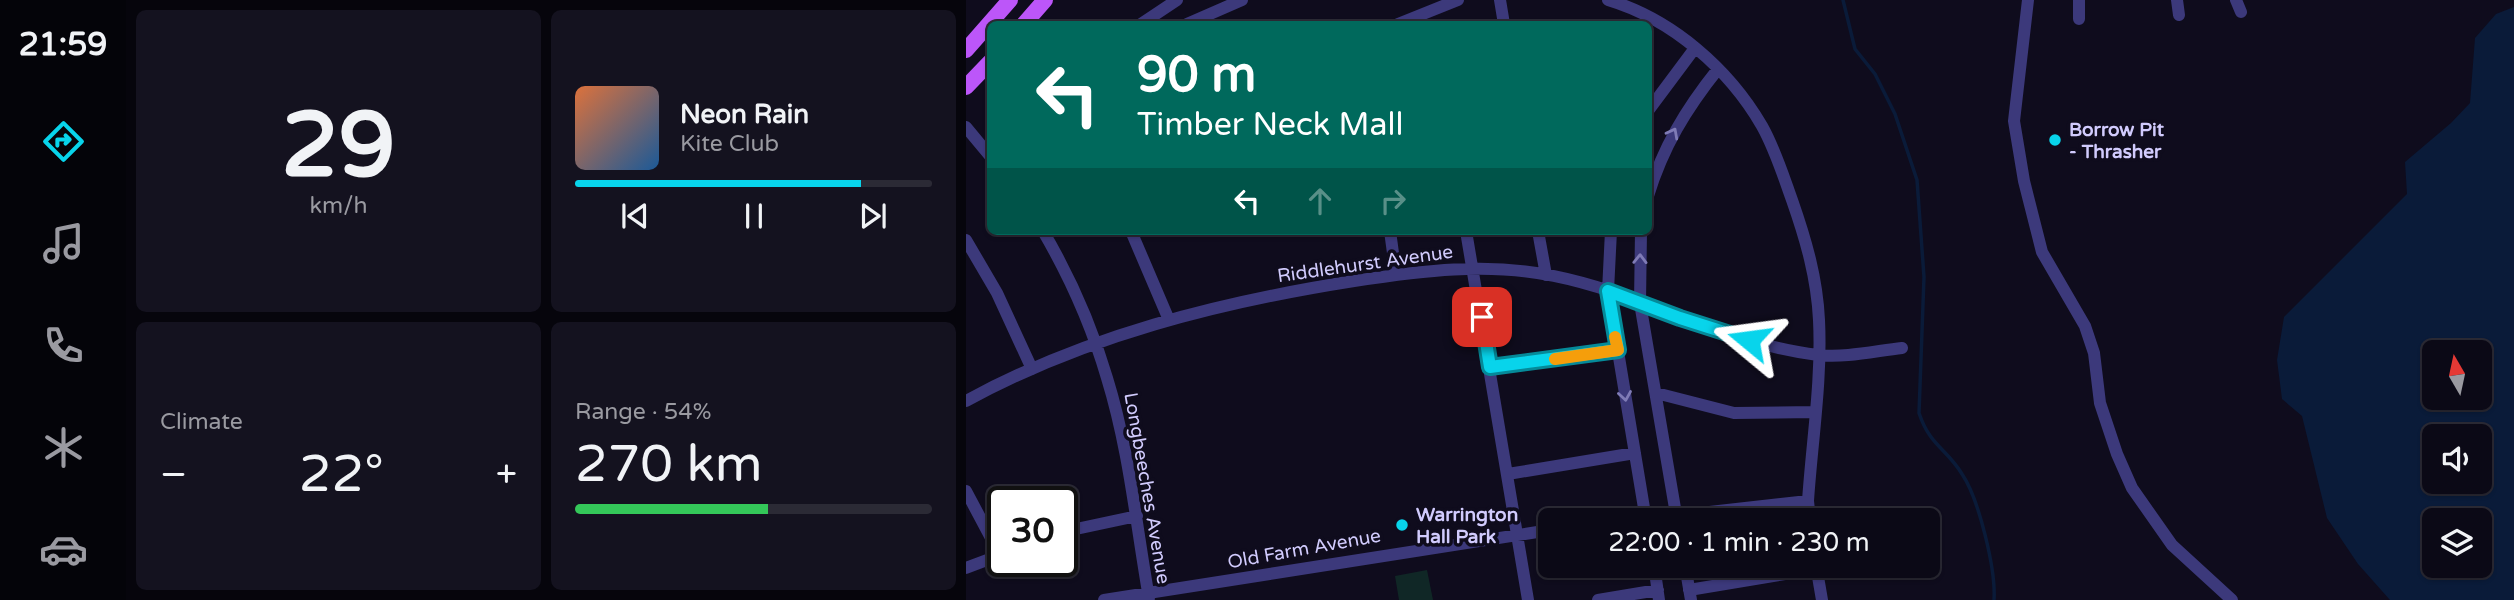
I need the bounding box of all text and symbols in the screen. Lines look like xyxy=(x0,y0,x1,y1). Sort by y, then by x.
text: 21:59 xyxy=(19,26,107,64)
text: 90 m xyxy=(1137,46,1256,105)
icon: left xyxy=(1022,49,1113,140)
text: 29 xyxy=(281,91,396,201)
text: Neon Rain xyxy=(680,99,809,130)
text: Timber Neck Mall xyxy=(1137,106,1403,144)
icon: directions xyxy=(39,117,88,166)
place label: Borrow Pit - Thrasher xyxy=(2069,119,2165,163)
one-way arrow xyxy=(1665,128,1679,140)
text: Kite Club xyxy=(680,130,779,158)
marker: Borrow Pit - Thrasher xyxy=(2047,132,2063,148)
icon: left xyxy=(1228,182,1266,220)
icon: ahead xyxy=(1301,182,1339,220)
icon: right xyxy=(1374,182,1412,220)
text: km/h xyxy=(310,192,367,220)
icon: previous xyxy=(616,197,654,235)
icon: pause xyxy=(735,197,773,235)
icon: next xyxy=(854,197,892,235)
icon: music xyxy=(39,219,88,268)
street label: Riddlehurst Avenue xyxy=(1276,241,1454,287)
one-way arrow xyxy=(1632,253,1648,263)
pin xyxy=(1452,287,1512,347)
icon: arrive xyxy=(1463,298,1501,336)
position arrow xyxy=(1712,303,1786,377)
icon: phone xyxy=(39,321,88,370)
north arrow xyxy=(2422,340,2492,410)
map controls xyxy=(2422,340,2492,578)
one-way arrow xyxy=(1617,390,1632,402)
street label: Longbeeches Avenue xyxy=(1119,391,1175,586)
text: Range · 54% xyxy=(575,398,711,426)
text: Climate xyxy=(160,408,243,436)
icon: climate xyxy=(39,423,88,472)
button: sound xyxy=(2422,424,2492,494)
text: 270 km xyxy=(575,433,763,496)
text: 22° xyxy=(299,443,384,506)
text: − xyxy=(160,452,187,498)
text: + xyxy=(496,452,517,498)
speed limit sign: 30 xyxy=(987,486,1078,577)
place label: Warrington Hall Park xyxy=(1416,504,1518,548)
button: layers xyxy=(2422,508,2492,578)
marker: Warrington Hall Park xyxy=(1394,517,1410,533)
icon: car xyxy=(39,525,88,574)
street label: Old Farm Avenue xyxy=(1226,525,1383,573)
text: 22:00 · 1 min · 230 m xyxy=(1608,527,1870,558)

